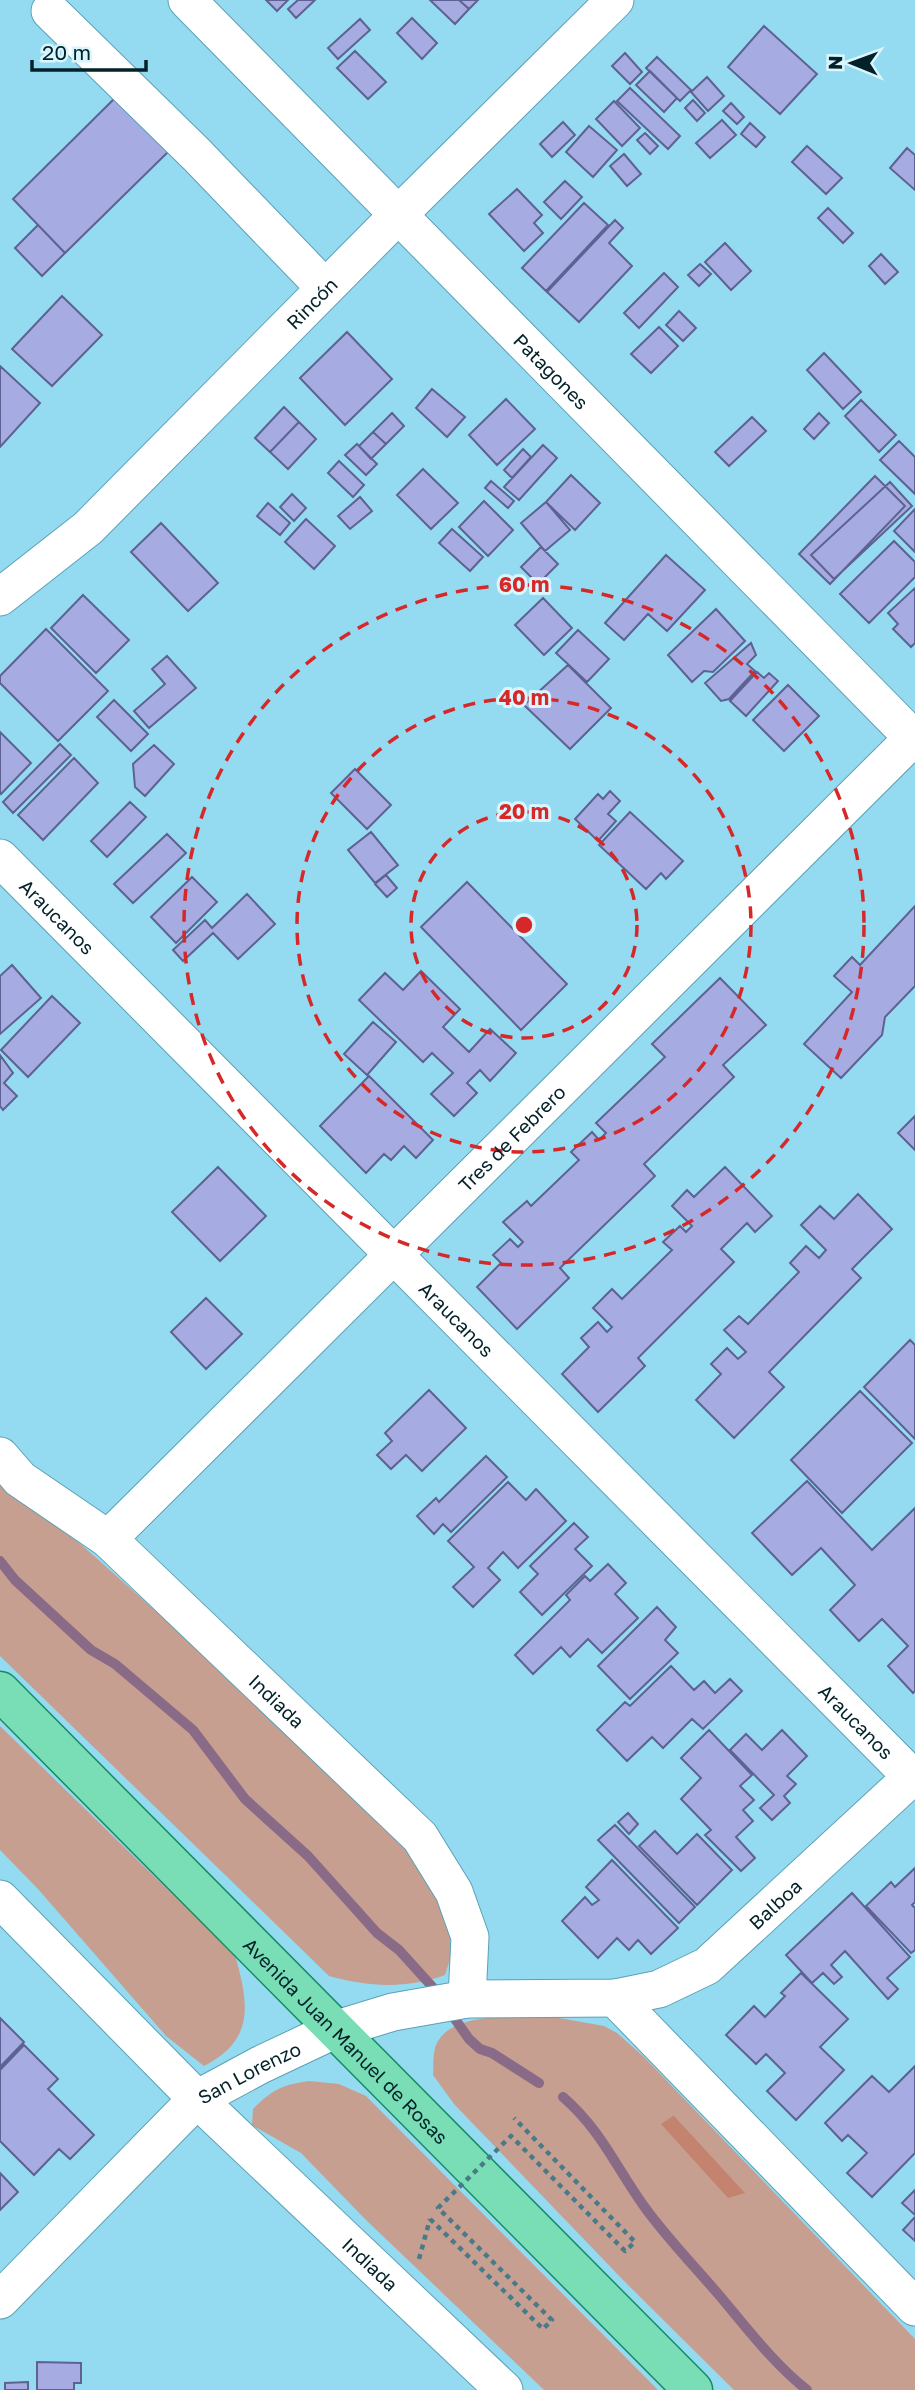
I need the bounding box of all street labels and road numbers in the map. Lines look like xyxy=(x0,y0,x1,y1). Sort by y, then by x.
street label: Rincón xyxy=(281,272,342,333)
street label: Patagones xyxy=(509,328,594,413)
street label: Araucanos xyxy=(16,874,100,959)
street label: Tres de Febrero xyxy=(453,1080,570,1196)
street label: Araucanos xyxy=(415,1276,499,1361)
street label: Indiada xyxy=(245,1669,310,1732)
street label: Araucanos xyxy=(814,1679,899,1763)
street label: Balboa xyxy=(744,1874,806,1933)
street label: Avenida Juan Manuel de Rosas xyxy=(239,1933,453,2148)
street label: San Lorenzo xyxy=(194,2036,304,2108)
street label: Indiada xyxy=(338,2232,403,2295)

